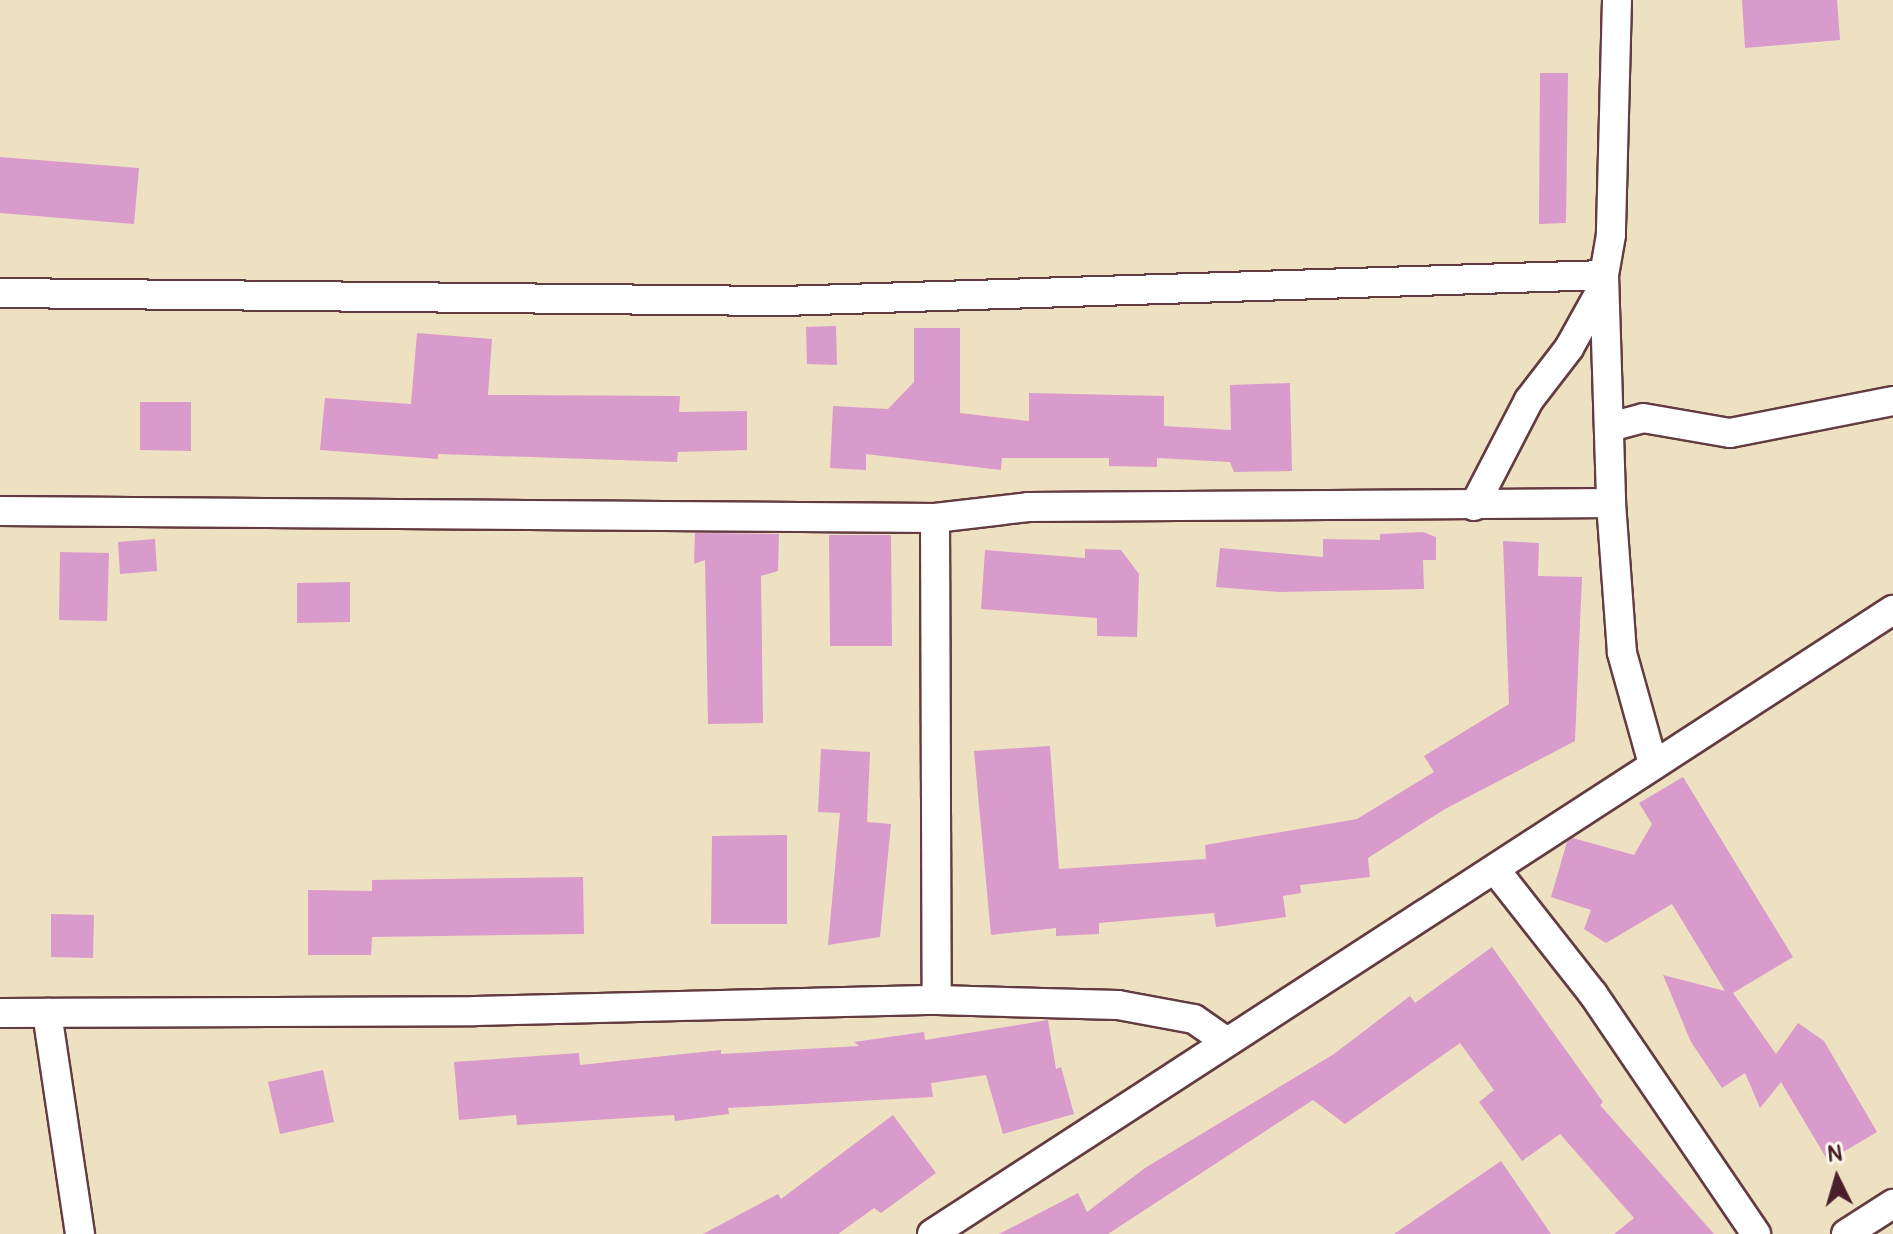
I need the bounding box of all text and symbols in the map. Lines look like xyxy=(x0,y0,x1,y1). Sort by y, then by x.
north arrow xyxy=(1797,1138,1877,1218)
text: N xyxy=(1826,1139,1844,1169)

